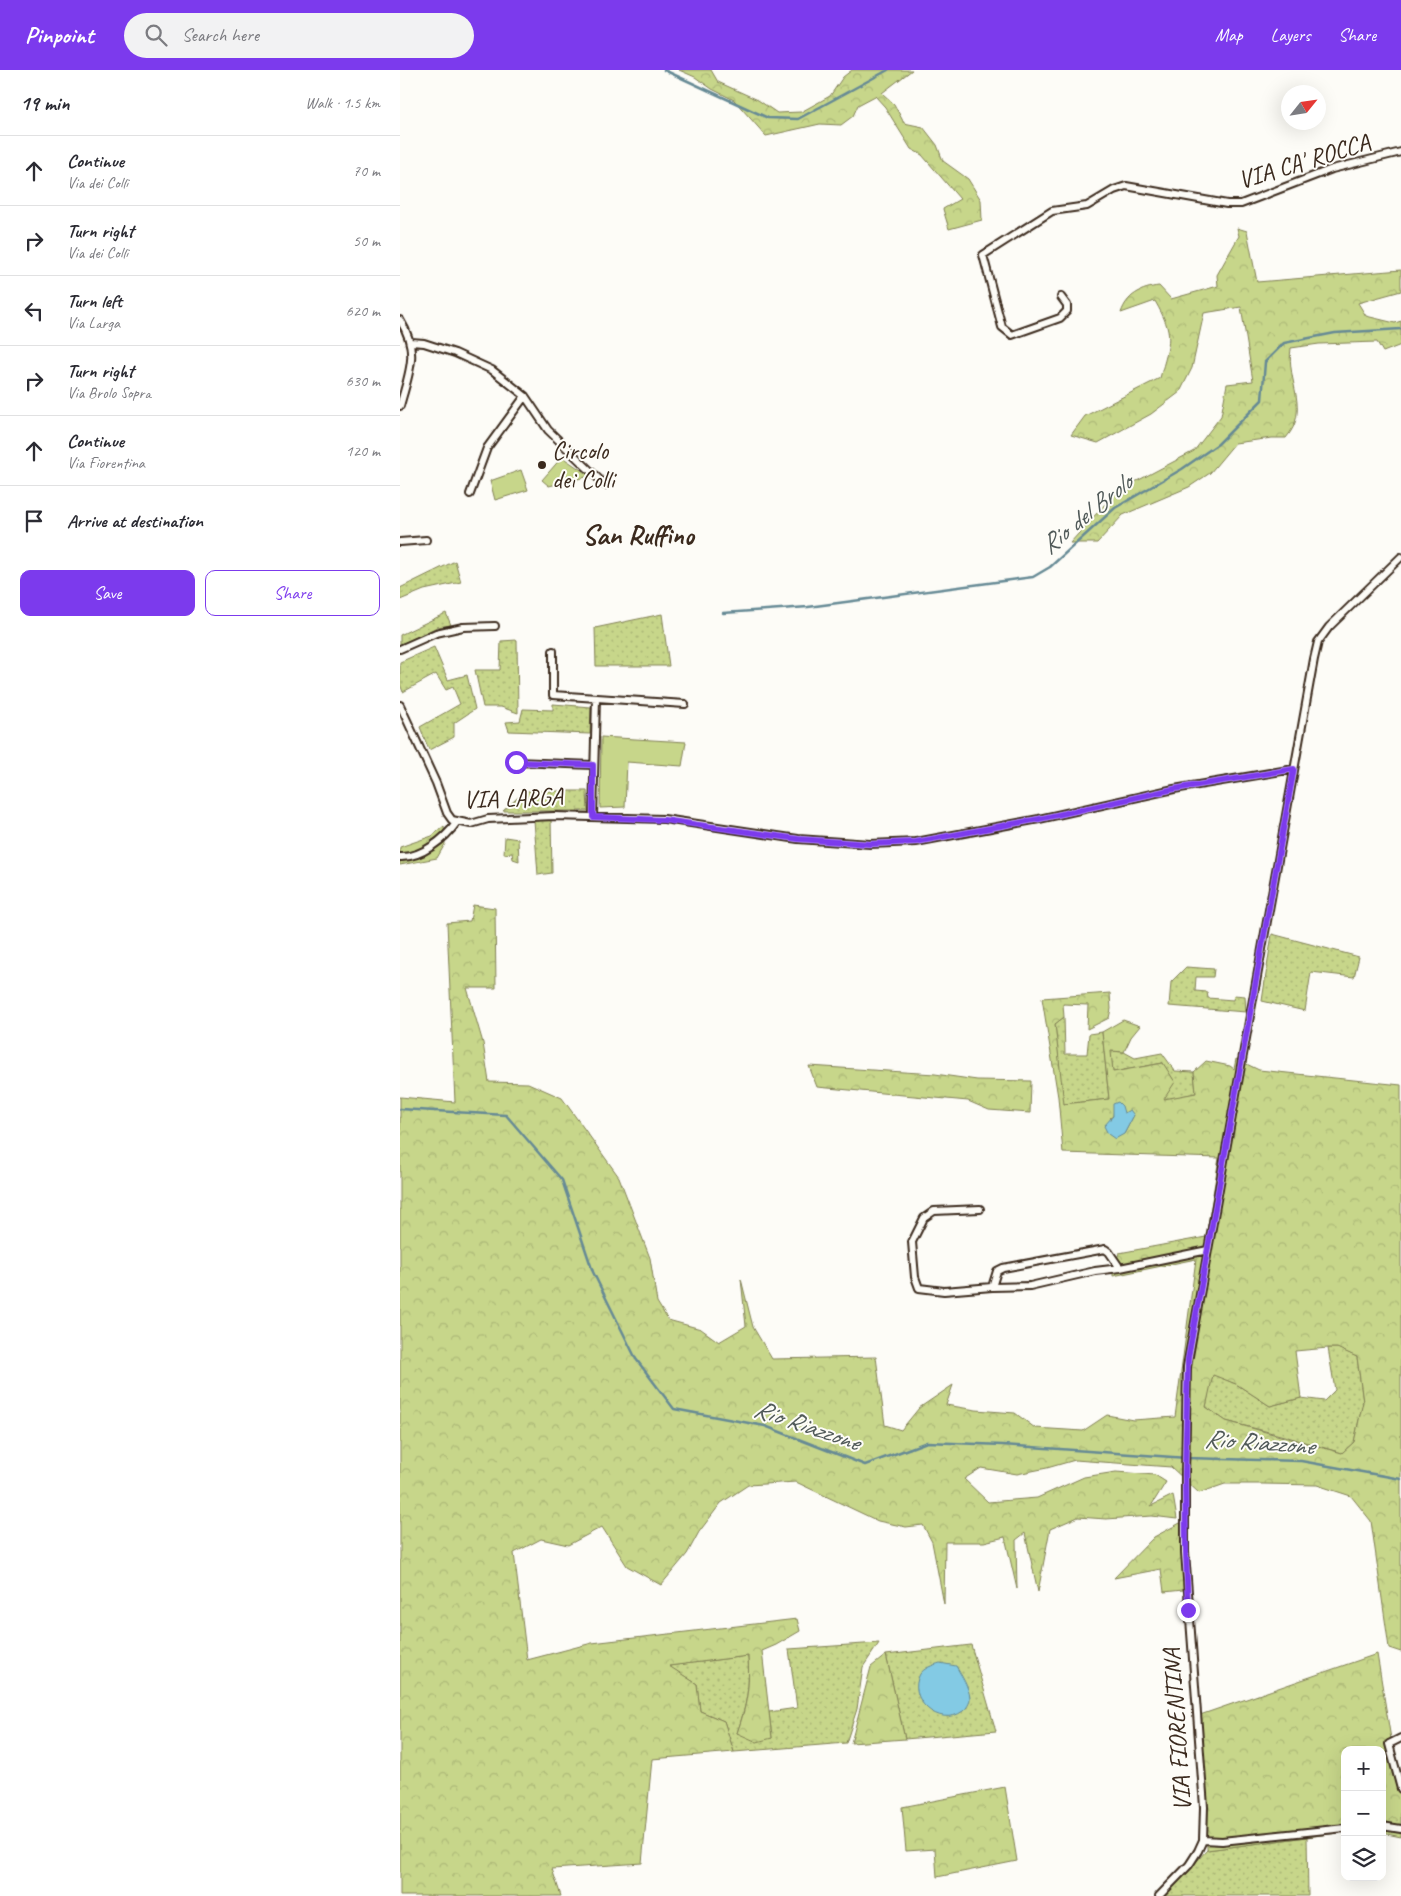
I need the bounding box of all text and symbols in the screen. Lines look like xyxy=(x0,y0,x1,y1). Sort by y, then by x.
search box xyxy=(124,13,474,58)
text: Pinpoint xyxy=(25,20,94,50)
icon: search xyxy=(142,21,170,49)
text: Search here xyxy=(182,23,259,47)
text: Map xyxy=(1215,24,1243,46)
text: Layers xyxy=(1271,24,1310,46)
text: Share xyxy=(1338,24,1376,46)
north arrow xyxy=(1281,85,1326,130)
text: 19 min xyxy=(20,90,69,116)
text: Walk · 1.5 km xyxy=(305,93,380,113)
street label: VIA CA' ROCCA xyxy=(1234,126,1374,196)
text: Continue xyxy=(67,149,124,173)
icon: ahead xyxy=(20,157,48,185)
text: 70 m xyxy=(353,161,380,181)
text: Via dei Colli xyxy=(67,173,128,193)
text: Turn right xyxy=(67,219,134,243)
icon: right xyxy=(20,227,48,255)
text: 50 m xyxy=(353,231,380,251)
text: Via dei Colli xyxy=(67,243,128,263)
text: Turn left xyxy=(67,289,122,313)
icon: left xyxy=(20,297,48,325)
text: 620 m xyxy=(346,301,380,321)
text: Via Larga xyxy=(67,313,120,333)
text: Turn right xyxy=(67,359,134,383)
icon: right xyxy=(20,367,48,395)
text: 630 m xyxy=(346,371,380,391)
text: Via Brolo Sopra xyxy=(67,383,151,403)
text: Continue xyxy=(67,429,124,453)
place label: Circolo dei Colli xyxy=(552,435,618,496)
icon: ahead xyxy=(20,437,48,465)
text: 120 m xyxy=(346,441,380,461)
text: Via Fiorentina xyxy=(67,453,145,473)
marker: Circolo dei Colli xyxy=(536,459,548,471)
water label: Rio del Brolo xyxy=(1033,464,1143,561)
icon: arrive xyxy=(20,507,48,535)
text: Arrive at destination xyxy=(67,509,203,533)
district label: San Ruffino xyxy=(582,517,696,552)
button: Save xyxy=(20,570,195,616)
button: Share xyxy=(205,570,380,616)
route start xyxy=(505,751,528,774)
street label: VIA LARGA xyxy=(463,780,565,816)
water label: Rio Riazzone xyxy=(750,1392,867,1460)
water label: Rio Riazzone xyxy=(1203,1422,1318,1463)
route end xyxy=(1177,1599,1200,1622)
street label: VIA FIORENTINA xyxy=(1155,1646,1199,1813)
map controls xyxy=(1341,1746,1386,1881)
button: + xyxy=(1341,1746,1386,1791)
button: − xyxy=(1341,1791,1386,1836)
button: layers xyxy=(1341,1836,1386,1881)

